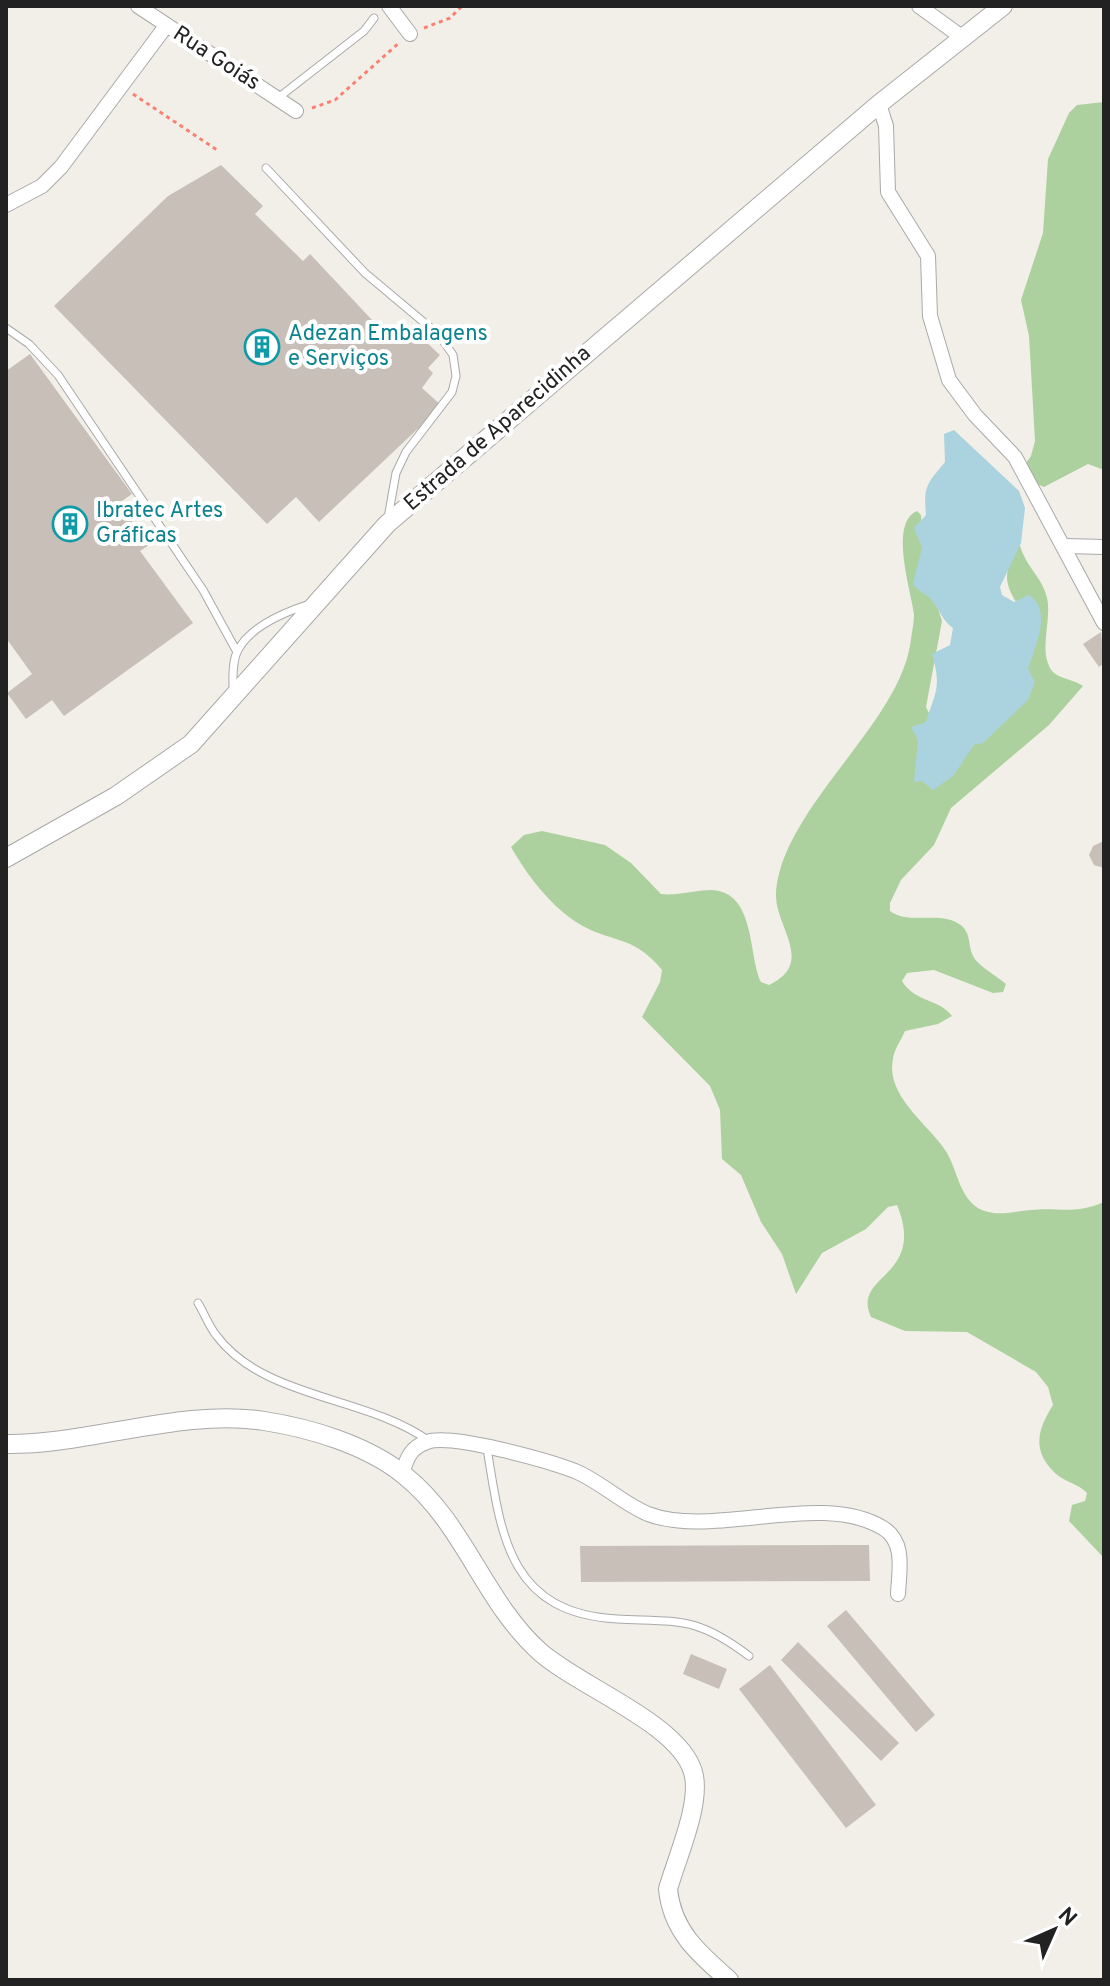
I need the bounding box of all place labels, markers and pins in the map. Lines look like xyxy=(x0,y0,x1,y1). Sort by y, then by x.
place label: Adezan Embalagens e Serviços xyxy=(288,321,488,373)
building icon: Adezan Embalagens e Serviços xyxy=(243,328,281,366)
place label: Ibratec Artes Gráficas xyxy=(96,498,223,550)
building icon: Ibratec Artes Gráficas xyxy=(51,505,89,543)

